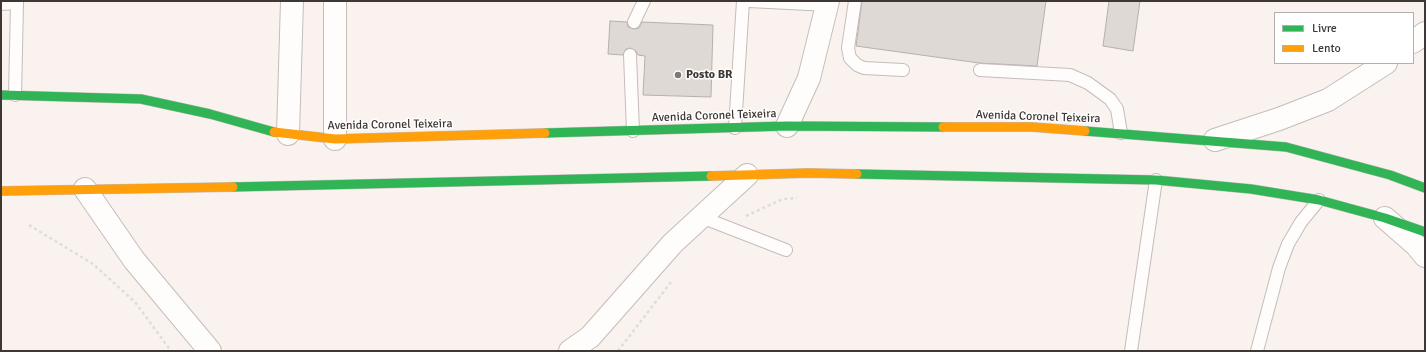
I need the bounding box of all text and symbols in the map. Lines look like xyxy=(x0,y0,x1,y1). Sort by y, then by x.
legend xyxy=(1274,12,1414,64)
text: Livre xyxy=(1312,21,1337,36)
text: Lento xyxy=(1312,41,1341,56)
place label: Posto BR xyxy=(686,68,732,82)
marker: Posto BR xyxy=(673,70,683,80)
street label: Avenida Coronel Teixeira xyxy=(651,107,777,125)
street label: Avenida Coronel Teixeira xyxy=(975,108,1101,126)
street label: Avenida Coronel Teixeira xyxy=(327,117,453,133)

